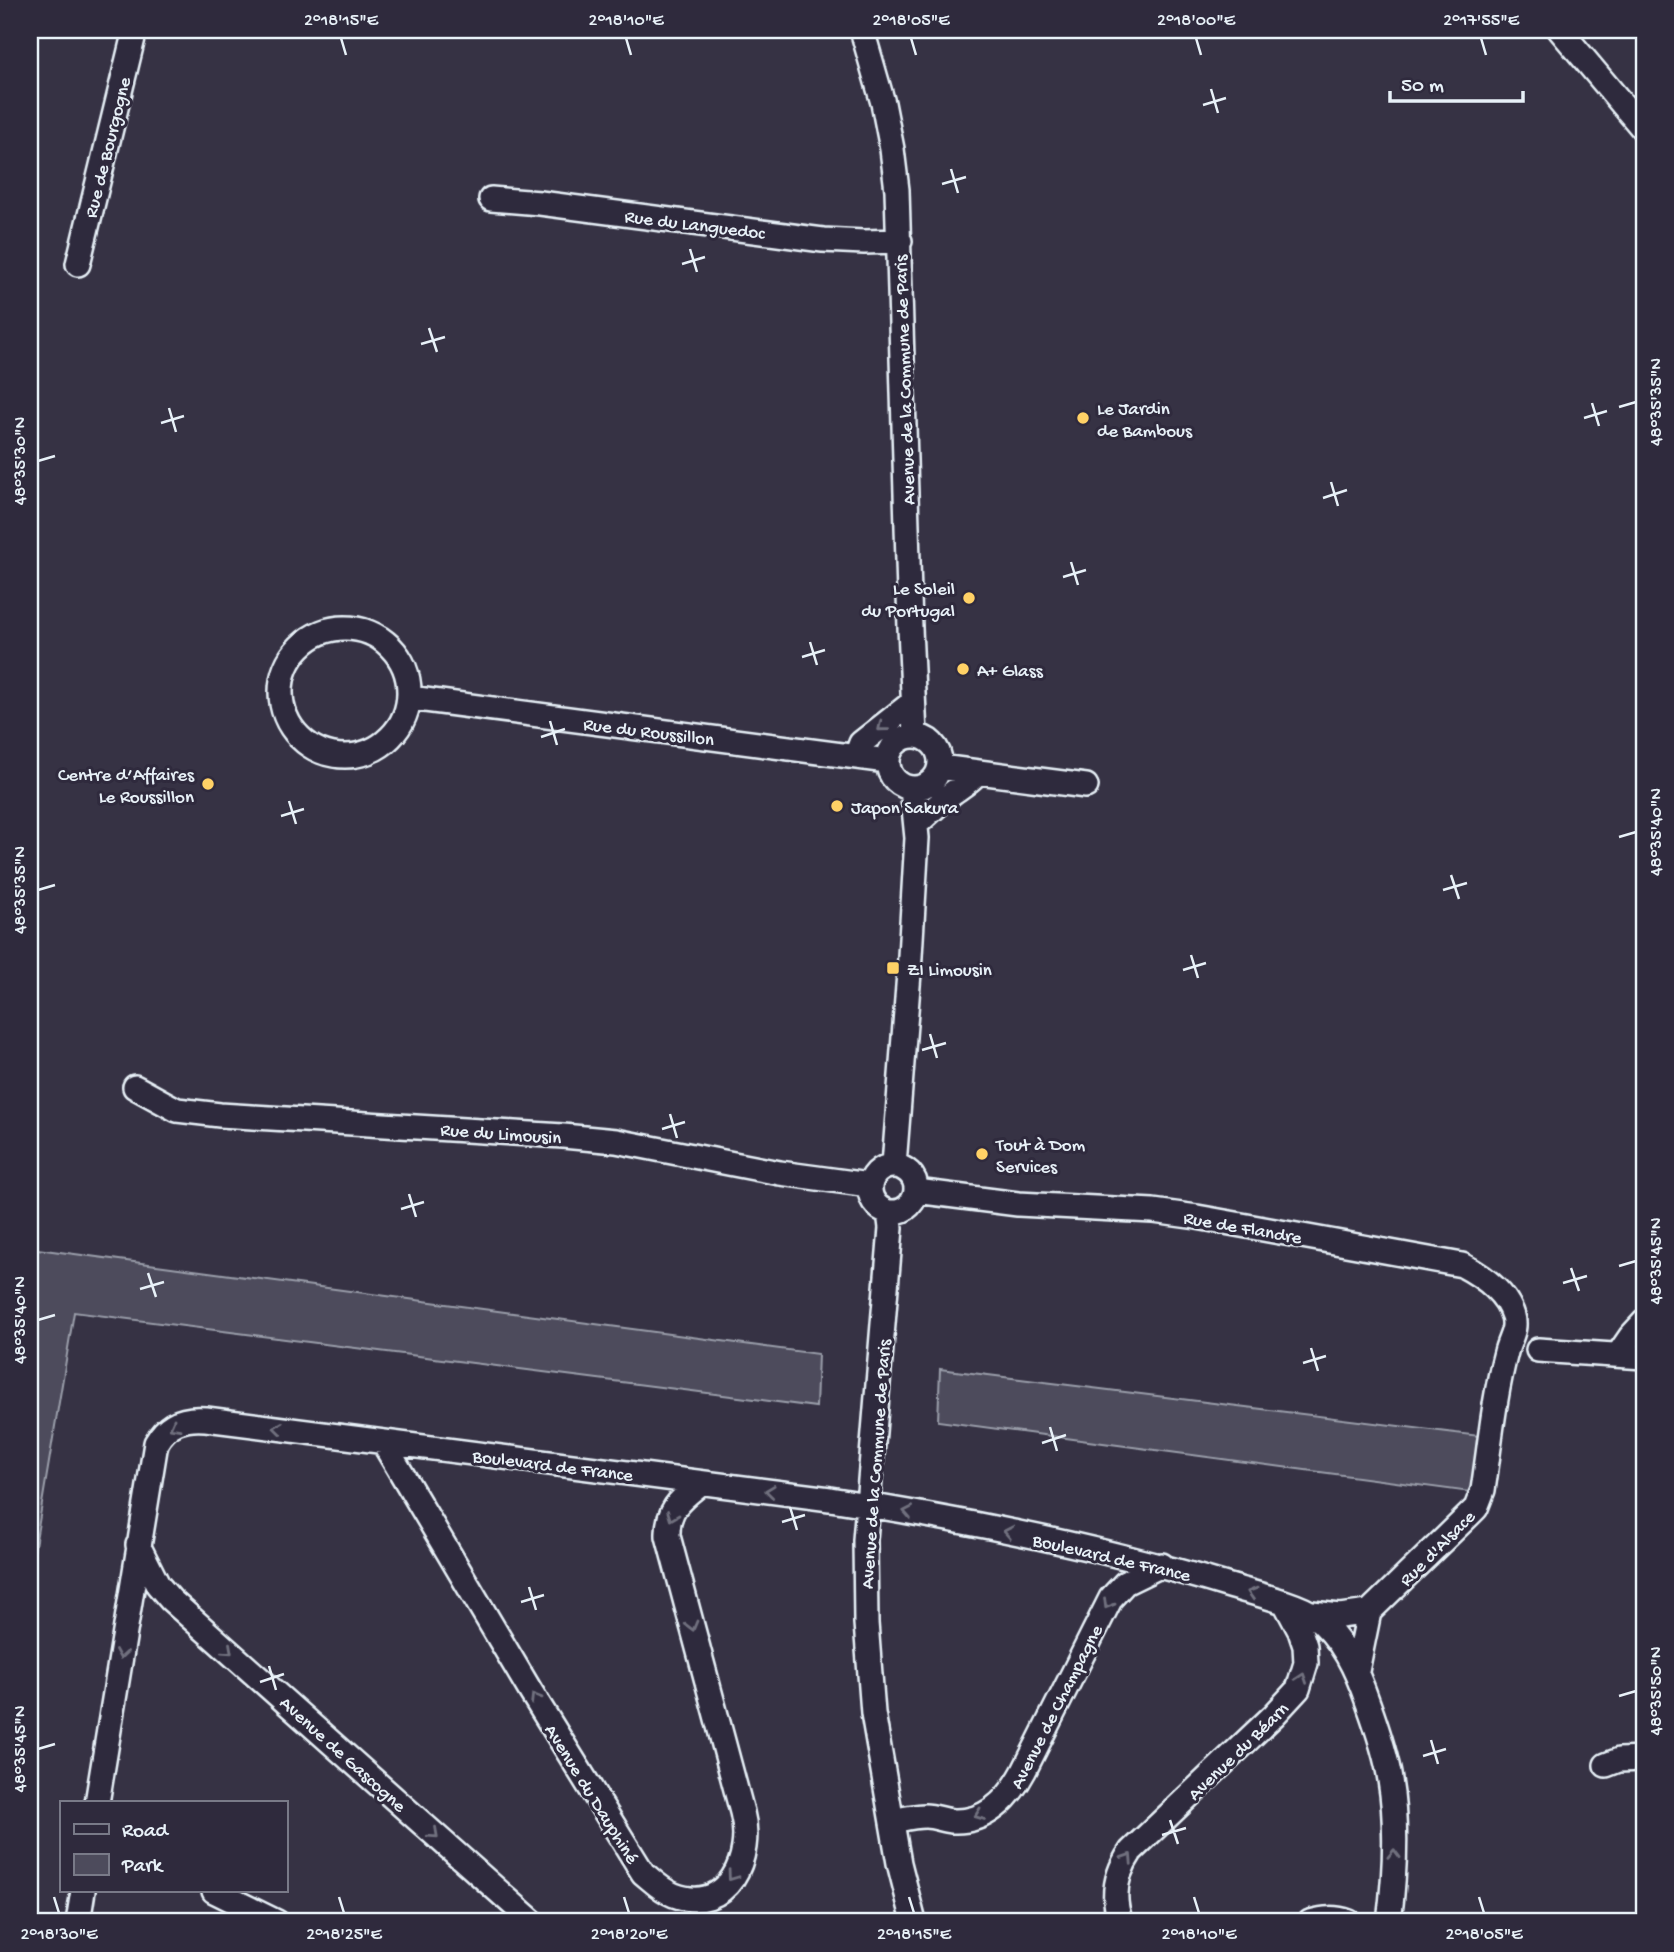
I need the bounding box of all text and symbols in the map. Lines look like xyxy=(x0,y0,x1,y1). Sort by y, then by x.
text: 2°18'15"E xyxy=(304,11,379,32)
text: 2°18'10"E xyxy=(589,11,664,32)
text: 2°18'05"E xyxy=(872,11,950,32)
text: 2°18'00"E xyxy=(1157,11,1236,32)
text: 2°17'55"E xyxy=(1443,11,1520,32)
scale bar xyxy=(1390,60,1524,104)
street label: Rue de Bourgogne xyxy=(81,75,138,221)
text: 50 m xyxy=(1401,75,1444,100)
street label: Rue du Languedoc xyxy=(623,206,767,247)
street label: Avenue de la Commune de Paris xyxy=(891,254,922,505)
text: 48°35'35"N xyxy=(1647,358,1668,446)
place label: Le Jardin de Bambous xyxy=(1097,399,1193,444)
marker: Le Jardin de Bambous xyxy=(1075,410,1091,426)
text: 48°35'30"N xyxy=(11,417,32,505)
place label: Le Soleil du Portugal xyxy=(861,579,955,624)
marker: Le Soleil du Portugal xyxy=(961,590,977,606)
marker: A+ Glass xyxy=(955,661,971,677)
place label: A+ Glass xyxy=(977,661,1044,684)
street label: Rue du Roussillon xyxy=(582,714,715,753)
one-way arrow xyxy=(877,719,889,732)
place label: Centre d’Affaires Le Roussillon xyxy=(58,765,195,810)
marker: Centre d’Affaires Le Roussillon xyxy=(200,776,216,792)
text: 48°35'40"N xyxy=(1647,788,1668,876)
marker: Japon Sakura xyxy=(829,798,845,814)
place label: Japon Sakura xyxy=(851,798,960,821)
text: 48°35'35"N xyxy=(11,846,32,934)
marker: ZI Limousin xyxy=(885,960,901,976)
place label: ZI Limousin xyxy=(907,960,992,983)
street label: Rue du Limousin xyxy=(439,1120,562,1151)
place label: Tout à Dom Services xyxy=(995,1135,1086,1180)
marker: Tout à Dom Services xyxy=(974,1146,990,1162)
street label: Rue de Flandre xyxy=(1181,1208,1304,1251)
text: 48°35'45"N xyxy=(1647,1217,1668,1305)
text: 48°35'40"N xyxy=(11,1276,32,1364)
street label: Avenue de la Commune de Paris xyxy=(857,1338,898,1590)
one-way arrow xyxy=(169,1418,182,1431)
one-way arrow xyxy=(272,1421,284,1436)
street label: Boulevard de France xyxy=(470,1446,634,1489)
one-way arrow xyxy=(764,1484,775,1499)
one-way arrow xyxy=(902,1505,914,1520)
street label: Rue d'Alsace xyxy=(1396,1506,1482,1592)
one-way arrow xyxy=(666,1510,680,1522)
one-way arrow xyxy=(1002,1525,1014,1540)
street label: Boulevard de France xyxy=(1029,1530,1193,1589)
one-way arrow xyxy=(1246,1586,1258,1601)
one-way arrow xyxy=(1103,1597,1116,1610)
one-way arrow xyxy=(684,1620,698,1632)
street label: Avenue de Champagne xyxy=(1007,1621,1110,1794)
one-way arrow xyxy=(220,1642,233,1655)
text: 48°35'50"N xyxy=(1647,1647,1668,1735)
one-way arrow xyxy=(114,1649,129,1660)
one-way arrow xyxy=(1294,1672,1308,1684)
street label: Avenue de Gascogne xyxy=(274,1693,410,1819)
one-way arrow xyxy=(531,1693,544,1706)
street label: Avenue du Béarn xyxy=(1184,1698,1295,1807)
text: 48°35'45"N xyxy=(11,1705,32,1793)
street label: Avenue du Dauphiné xyxy=(538,1721,642,1869)
legend xyxy=(60,1801,287,1892)
one-way arrow xyxy=(974,1807,986,1821)
text: Road xyxy=(122,1820,170,1845)
one-way arrow xyxy=(426,1826,439,1838)
one-way arrow xyxy=(1387,1849,1402,1860)
one-way arrow xyxy=(1120,1853,1132,1866)
text: Park xyxy=(121,1855,165,1880)
one-way arrow xyxy=(728,1869,740,1881)
text: 2°18'30"E xyxy=(21,1925,98,1946)
text: 2°18'25"E xyxy=(306,1925,383,1946)
text: 2°18'20"E xyxy=(591,1925,668,1946)
text: 2°18'15"E xyxy=(877,1925,952,1946)
text: 2°18'10"E xyxy=(1162,1925,1237,1946)
text: 2°18'05"E xyxy=(1445,1925,1523,1946)

